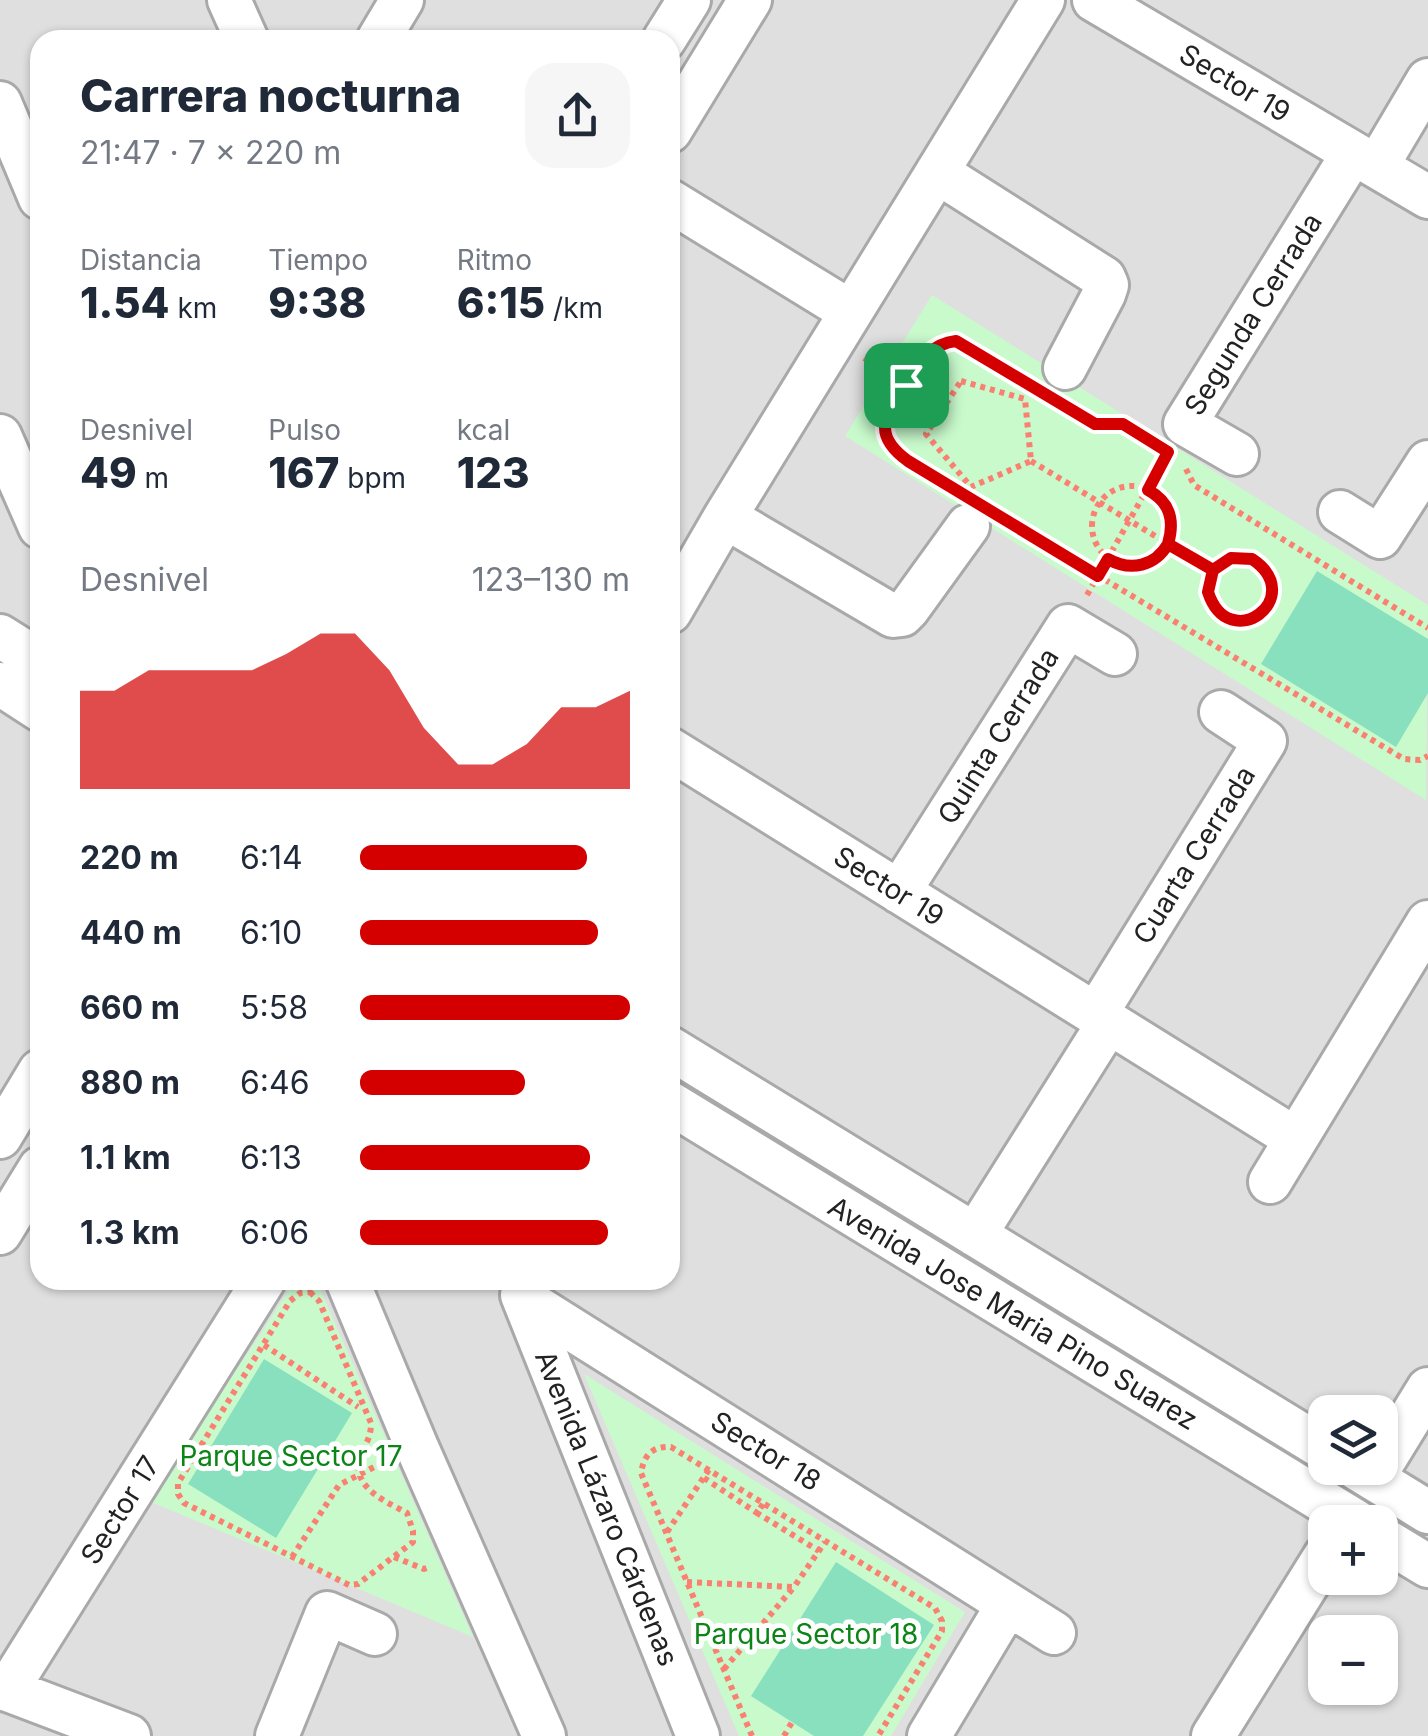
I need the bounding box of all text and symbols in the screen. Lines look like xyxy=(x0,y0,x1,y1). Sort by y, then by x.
street label: Sector 19 xyxy=(1173,37,1297,129)
button: share xyxy=(525,63,630,168)
text: Carrera nocturna xyxy=(80,68,461,123)
text: 21:47 · 7 × 220 m xyxy=(80,133,341,172)
street label: Segunda Cerrada xyxy=(1177,207,1329,421)
text: Distancia xyxy=(80,243,202,277)
text: Tiempo xyxy=(268,243,368,277)
text: Ritmo xyxy=(457,243,532,277)
text: 1.54 xyxy=(80,277,170,328)
text: 9:38 xyxy=(268,277,366,328)
text: 6:15 xyxy=(457,277,545,328)
text: km xyxy=(170,291,217,325)
text: /km xyxy=(545,291,603,325)
pin xyxy=(864,343,949,428)
icon: arrive xyxy=(879,358,934,413)
text: Desnivel xyxy=(80,413,193,447)
text: Pulso xyxy=(268,413,341,447)
text: kcal xyxy=(457,413,510,447)
text: 49 xyxy=(80,447,137,498)
text: 167 xyxy=(268,447,339,498)
text: 123 xyxy=(457,447,530,498)
text: m xyxy=(137,461,169,495)
text: bpm xyxy=(339,461,406,495)
text: Desnivel xyxy=(80,560,209,599)
text: 123–130 m xyxy=(472,560,630,599)
street label: Quinta Cerrada xyxy=(930,642,1066,830)
street label: Cuarta Cerrada xyxy=(1126,760,1262,950)
text: 220 m xyxy=(80,838,179,877)
text: 6:14 xyxy=(240,838,303,877)
street label: Sector 19 xyxy=(828,839,950,933)
text: 440 m xyxy=(80,913,182,952)
text: 6:10 xyxy=(240,913,302,952)
text: 660 m xyxy=(80,988,180,1027)
text: 5:58 xyxy=(240,988,308,1027)
text: 880 m xyxy=(80,1063,180,1102)
text: 6:46 xyxy=(240,1063,310,1102)
text: 1.1 km xyxy=(80,1138,171,1177)
text: 6:13 xyxy=(240,1138,302,1177)
street label: Avenida Jose Maria Pino Suarez xyxy=(822,1189,1204,1437)
text: 1.3 km xyxy=(80,1213,180,1252)
text: 6:06 xyxy=(240,1213,309,1252)
street label: Avenida Lázaro Cárdenas xyxy=(528,1345,686,1671)
map controls xyxy=(1308,1395,1398,1705)
button: layers xyxy=(1308,1395,1398,1485)
street label: Sector 18 xyxy=(705,1404,827,1498)
park label: Parque Sector 17 xyxy=(179,1439,403,1473)
street label: Sector 17 xyxy=(73,1449,167,1571)
button: + xyxy=(1308,1505,1398,1595)
button: − xyxy=(1308,1615,1398,1705)
park label: Parque Sector 18 xyxy=(694,1617,918,1651)

